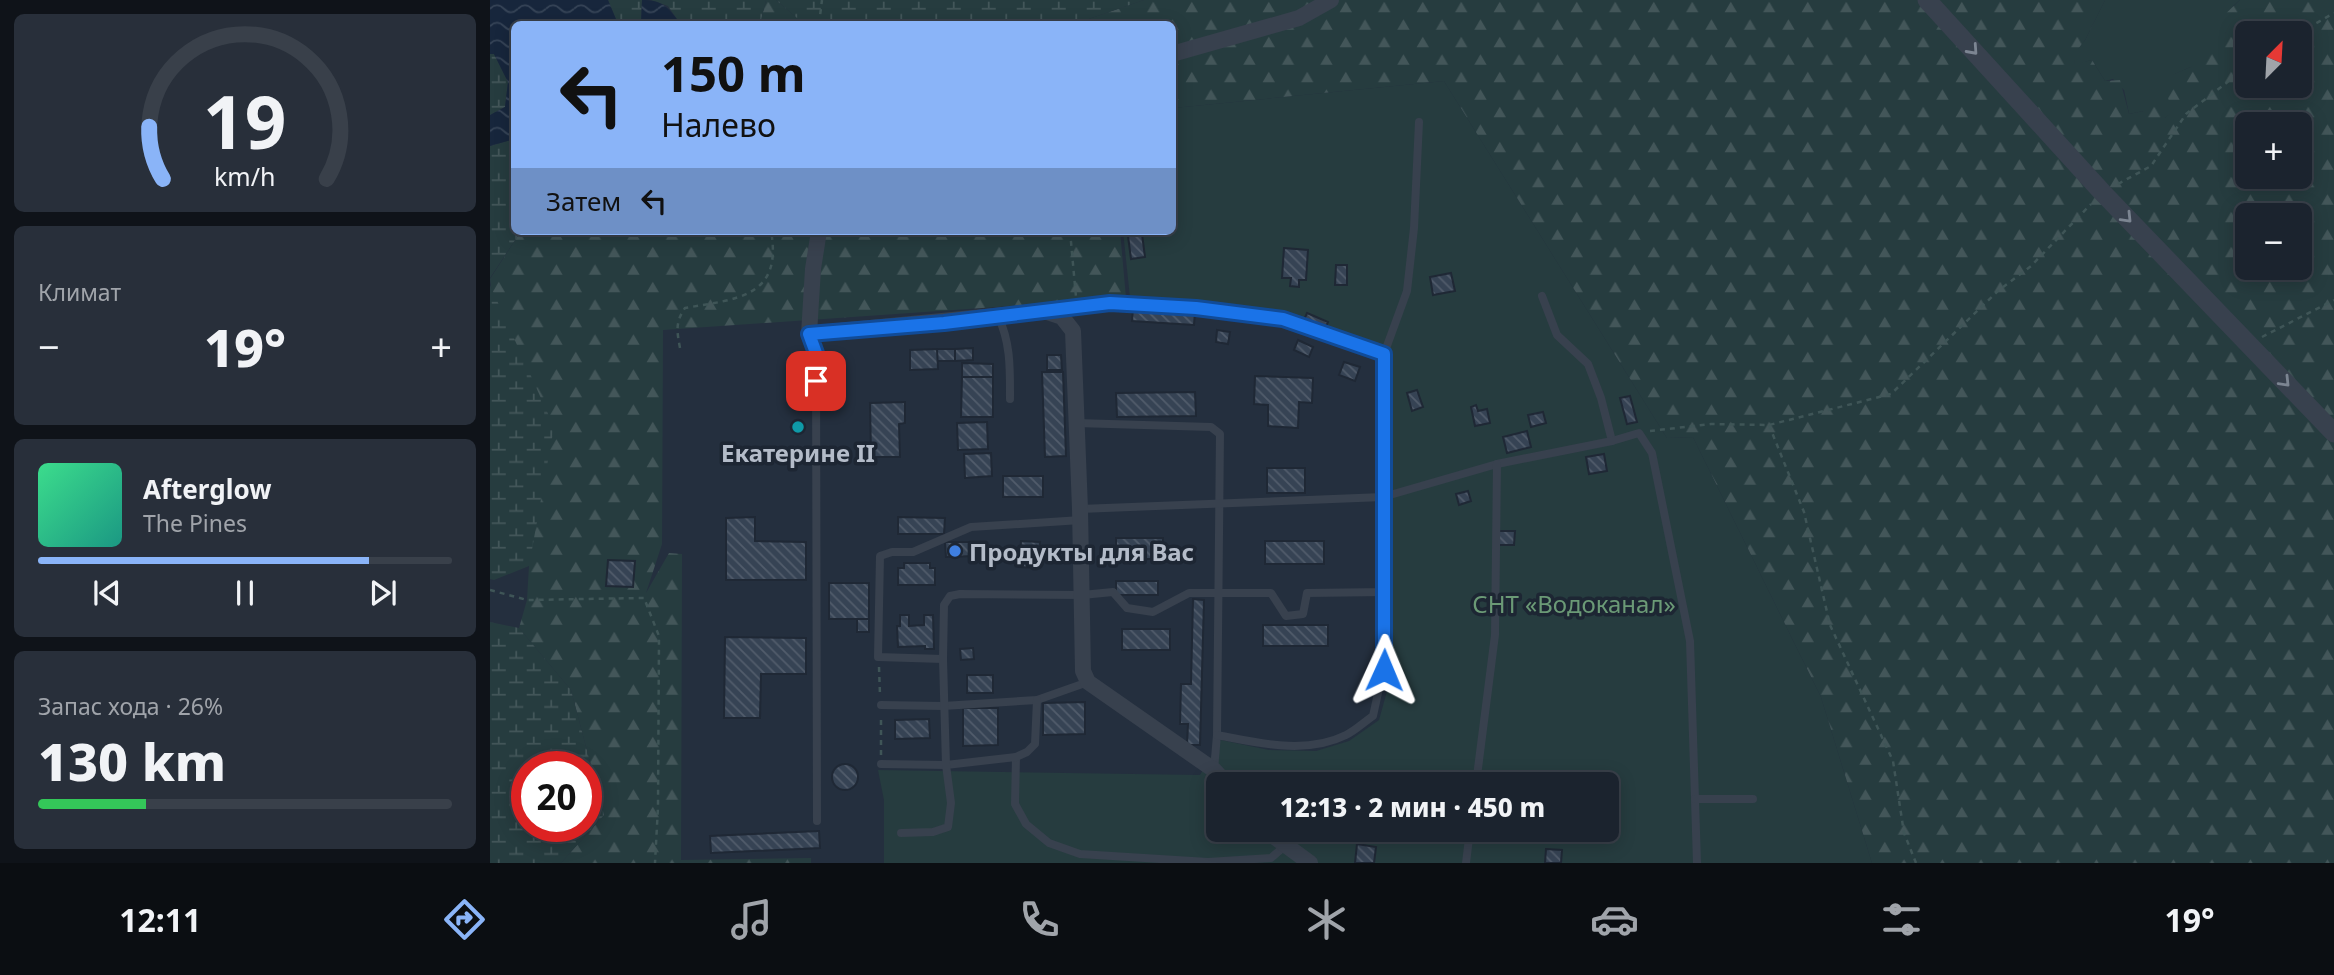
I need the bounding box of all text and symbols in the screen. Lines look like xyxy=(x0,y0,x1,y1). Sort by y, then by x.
north arrow xyxy=(2235,21,2312,98)
map controls xyxy=(2235,21,2312,280)
text: 150 m xyxy=(661,40,806,106)
one-way arrow xyxy=(1965,42,1977,55)
icon: left xyxy=(546,49,637,140)
text: 19 xyxy=(203,72,287,171)
text: Налево xyxy=(661,103,776,146)
button: + xyxy=(2235,112,2312,189)
text: km/h xyxy=(214,159,276,193)
icon: left xyxy=(635,182,673,220)
text: Затем xyxy=(546,183,621,219)
button: − xyxy=(2235,203,2312,280)
one-way arrow xyxy=(2118,210,2131,223)
text: Климат xyxy=(38,276,121,308)
text: 19° xyxy=(204,311,286,382)
text: − xyxy=(38,320,60,372)
text: + xyxy=(430,320,452,372)
pin xyxy=(786,351,846,411)
icon: arrive xyxy=(797,362,835,400)
one-way arrow xyxy=(2276,374,2289,387)
marker: Екатерине II xyxy=(790,419,806,435)
place label: Екатерине II xyxy=(721,436,875,469)
text: Afterglow xyxy=(143,471,271,507)
text: The Pines xyxy=(143,507,247,539)
place label: Продукты для Вас xyxy=(969,535,1194,568)
marker: Продукты для Вас xyxy=(947,543,963,559)
icon: previous xyxy=(88,574,126,612)
icon: pause xyxy=(226,574,264,612)
icon: next xyxy=(364,574,402,612)
park label: СНТ «Водоканал» xyxy=(1472,587,1676,620)
position arrow xyxy=(1347,633,1421,707)
text: Запас хода · 26% xyxy=(38,690,223,722)
text: 130 km xyxy=(38,725,226,796)
speed limit sign: 20 xyxy=(511,751,602,842)
text: 12:13 · 2 мин · 450 m xyxy=(1280,789,1545,825)
icon: directions xyxy=(440,895,489,944)
icon: music xyxy=(727,895,776,944)
icon: phone xyxy=(1015,895,1064,944)
icon: climate xyxy=(1302,895,1351,944)
icon: car xyxy=(1590,895,1639,944)
icon: filters xyxy=(1877,895,1926,944)
text: 12:11 xyxy=(119,898,201,941)
text: 19° xyxy=(2165,898,2215,941)

